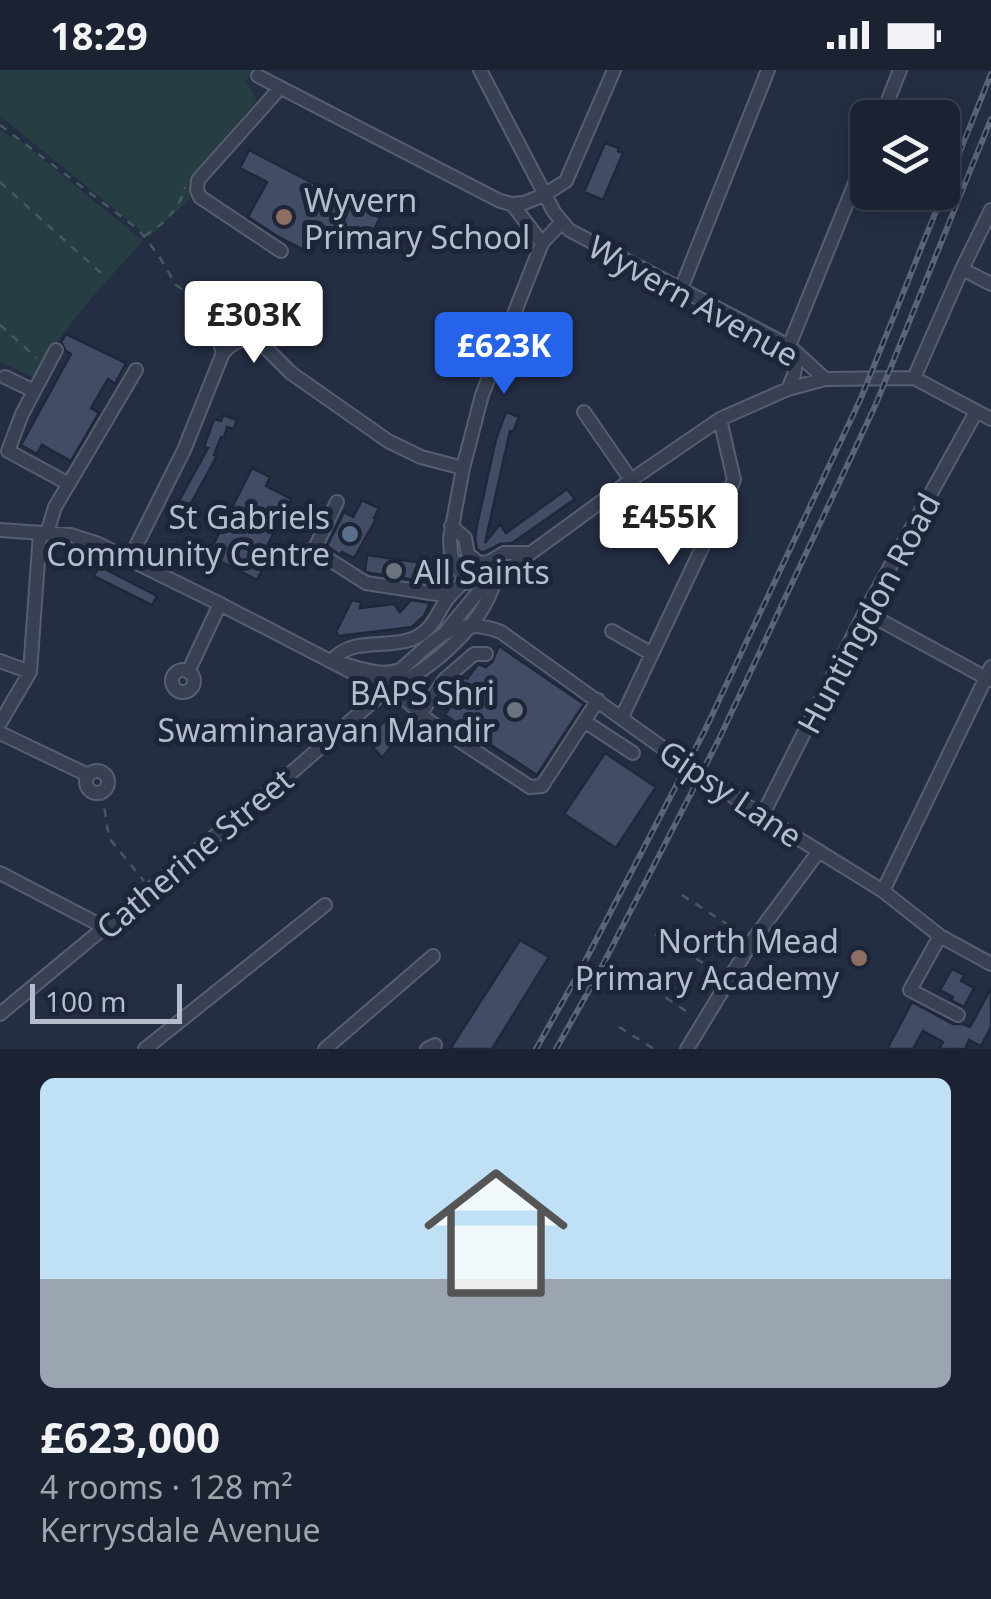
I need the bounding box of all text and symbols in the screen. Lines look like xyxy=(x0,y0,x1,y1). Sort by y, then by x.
text: 18:29 xyxy=(50,9,148,61)
map controls xyxy=(850,100,960,210)
button: layers xyxy=(850,100,960,210)
place label: Wyvern Primary School xyxy=(304,178,530,258)
marker: Wyvern Primary School xyxy=(273,206,295,228)
street label: Wyvern Avenue xyxy=(581,224,807,376)
pin: £303K xyxy=(184,281,324,366)
text: £303K xyxy=(207,292,301,335)
pin: £623K xyxy=(434,312,574,397)
text: £623K xyxy=(457,323,551,366)
pin: £455K xyxy=(599,483,739,568)
street label: Huntingdon Road xyxy=(786,485,950,741)
text: £455K xyxy=(622,494,716,537)
place label: St Gabriels Community Centre xyxy=(46,495,330,575)
marker: St Gabriels Community Centre xyxy=(339,523,361,545)
place label: All Saints xyxy=(414,550,550,593)
marker: All Saints xyxy=(383,560,405,582)
place label: BAPS Shri Swaminarayan Mandir xyxy=(158,671,495,751)
marker: BAPS Shri Swaminarayan Mandir xyxy=(504,699,526,721)
street label: Gipsy Lane xyxy=(651,729,811,857)
street label: Catherine Street xyxy=(87,758,301,948)
place label: North Mead Primary Academy xyxy=(575,919,840,999)
marker: North Mead Primary Academy xyxy=(848,947,870,969)
scale bar xyxy=(30,979,182,1024)
text: 100 m xyxy=(45,982,127,1020)
icon: home xyxy=(406,1143,586,1323)
text: £623,000 xyxy=(40,1408,220,1465)
text: 4 rooms · 128 m² xyxy=(40,1465,293,1508)
text: Kerrysdale Avenue xyxy=(40,1508,321,1551)

